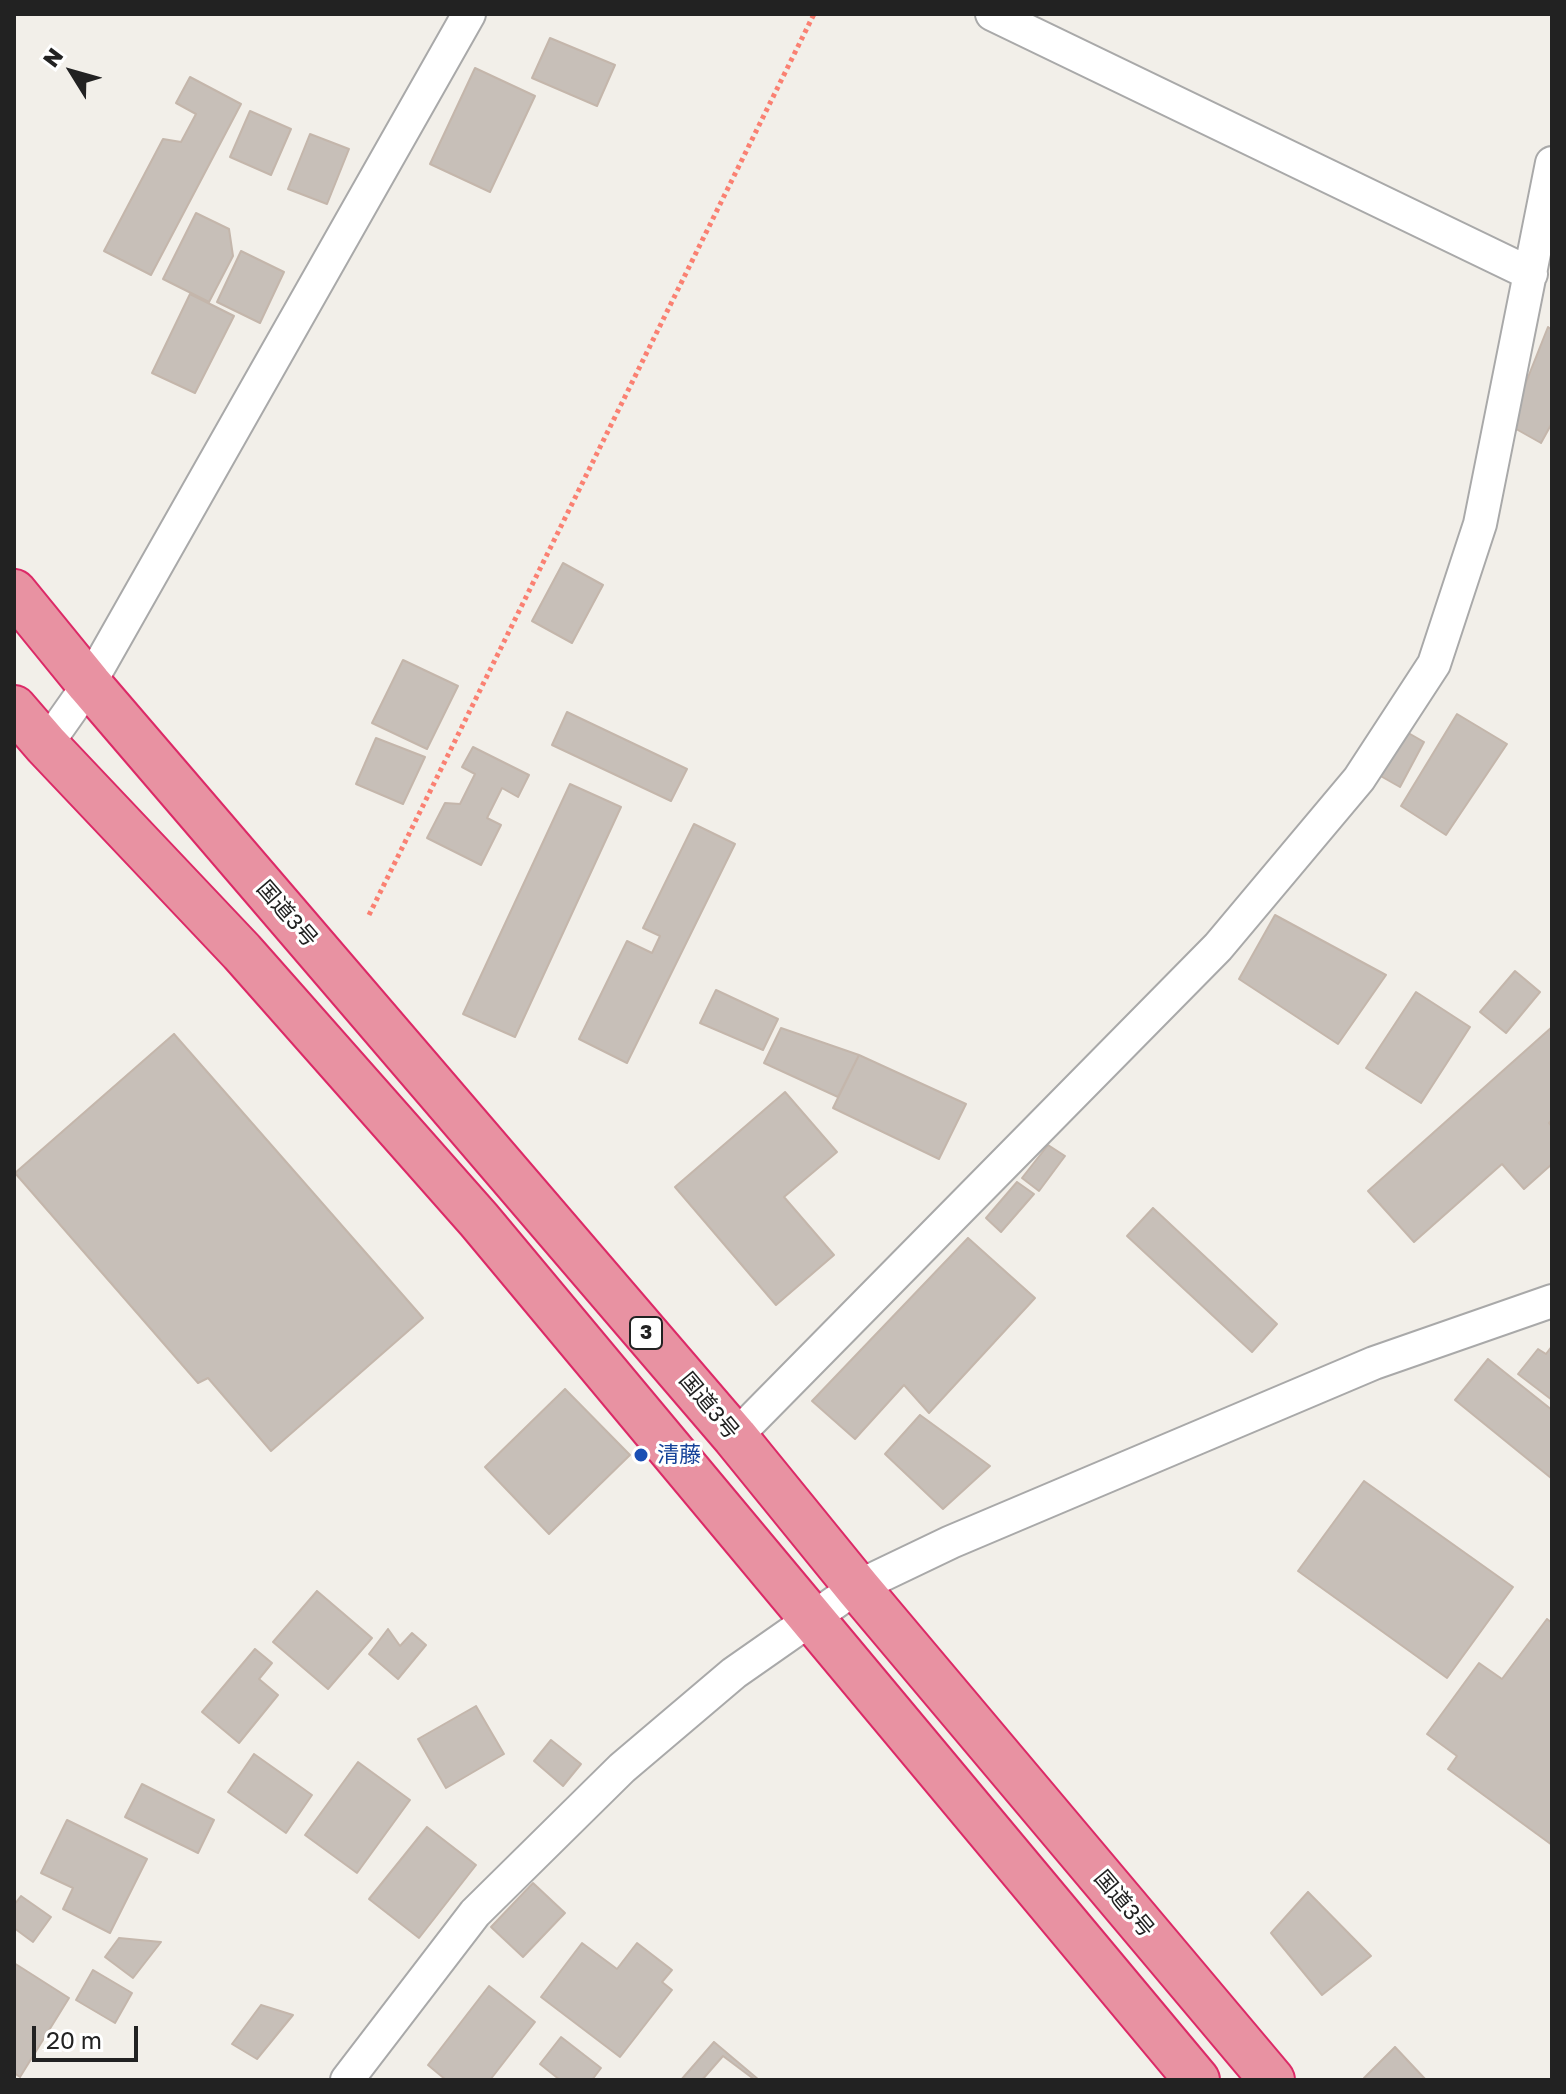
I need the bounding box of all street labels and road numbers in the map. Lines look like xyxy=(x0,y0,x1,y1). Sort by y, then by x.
street label: 国道3号 xyxy=(251,876,323,952)
road number: 3 xyxy=(630,1317,662,1349)
street label: 国道3号 xyxy=(674,1367,744,1445)
street label: 国道3号 xyxy=(1089,1865,1159,1943)

